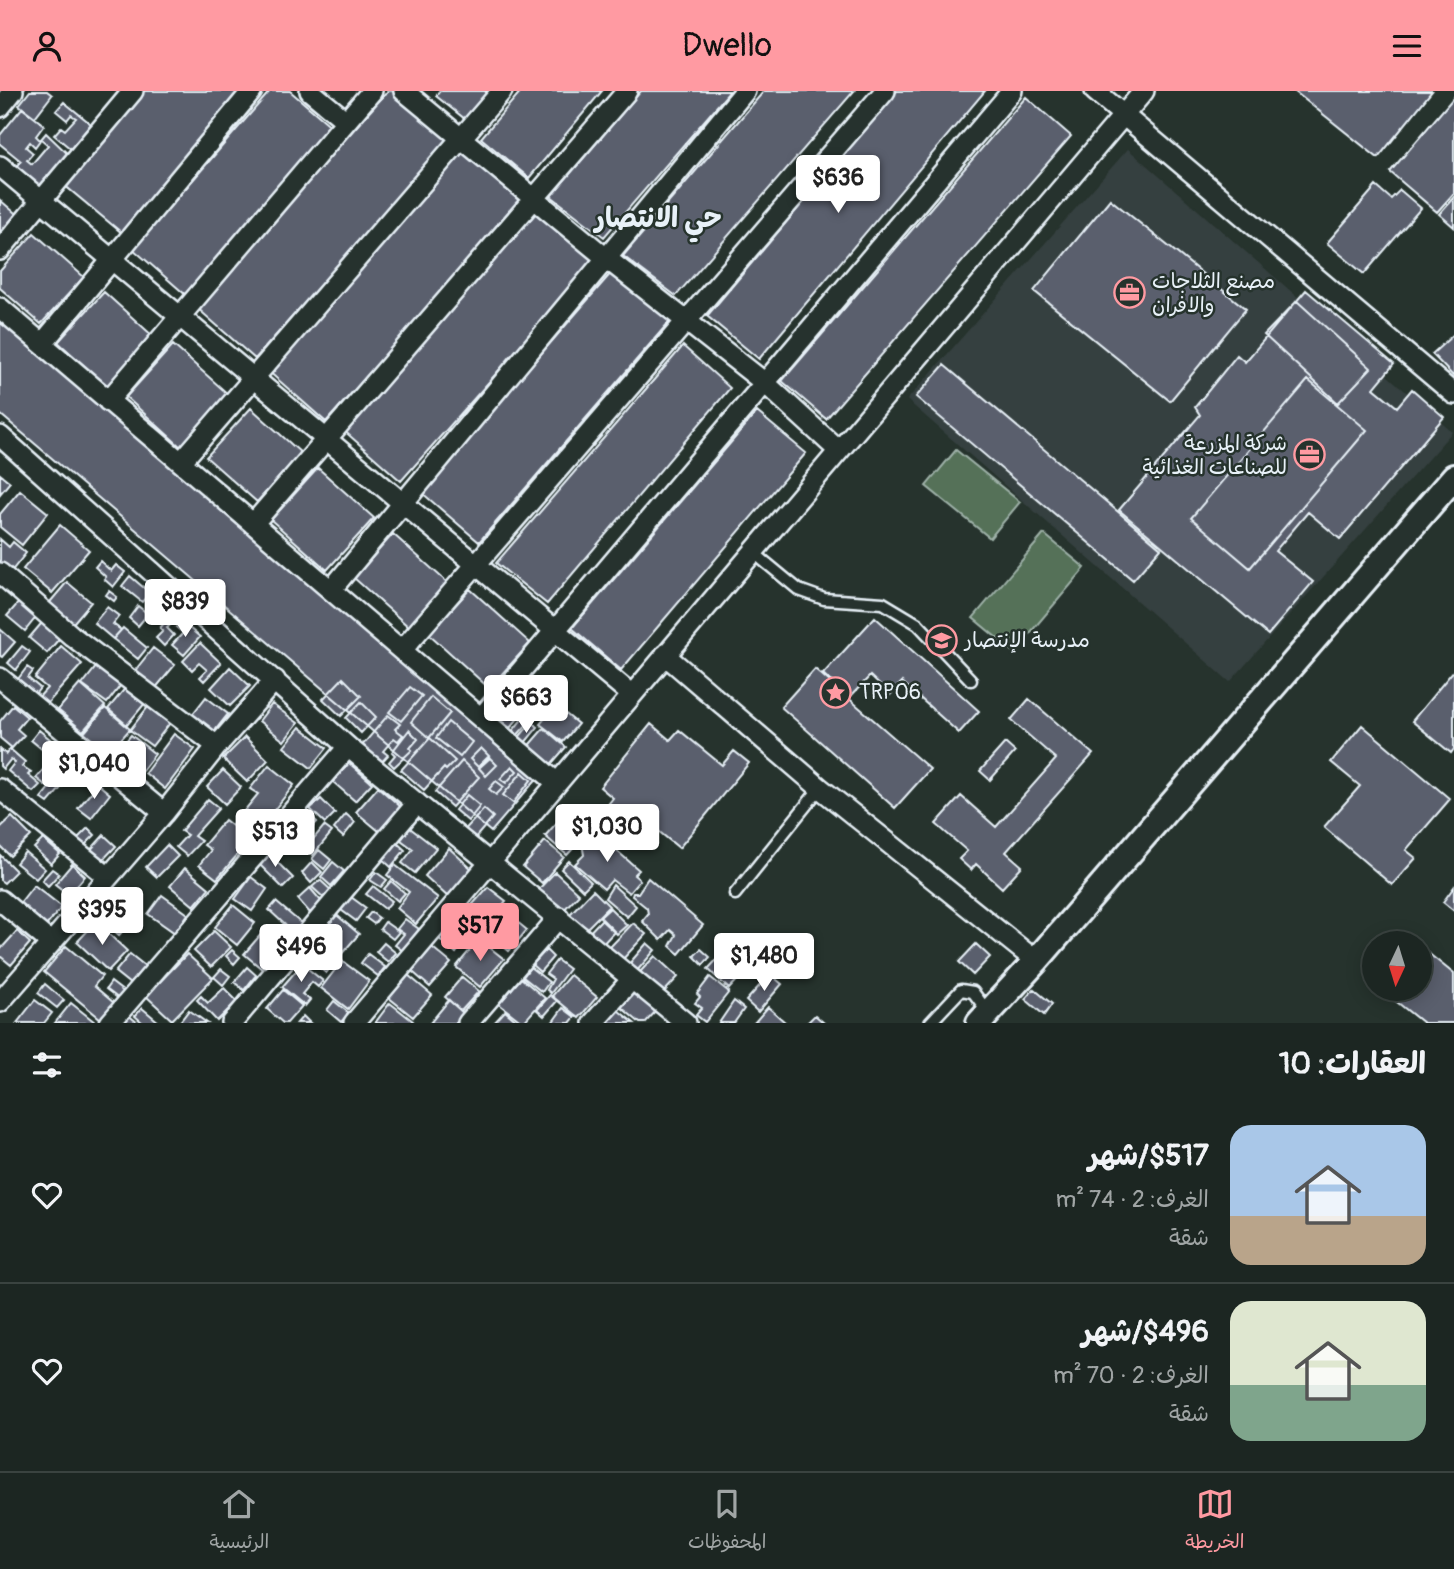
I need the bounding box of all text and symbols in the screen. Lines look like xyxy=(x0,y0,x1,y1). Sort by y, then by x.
text: Dwello xyxy=(682,26,772,66)
icon: person xyxy=(28,27,66,65)
icon: menu xyxy=(1388,27,1426,65)
pin: $636 xyxy=(797,155,879,215)
text: $636 xyxy=(812,163,864,192)
district label: حي الانتصار xyxy=(592,201,722,243)
place label: مصنع الثلاجات والافران xyxy=(1152,268,1275,319)
office icon: مصنع الثلاجات والافران xyxy=(1112,276,1146,310)
place label: شركة المزرعة للصناعات الغذائية xyxy=(1143,430,1287,481)
office icon: شركة المزرعة للصناعات الغذائية xyxy=(1293,438,1327,472)
pin: $839 xyxy=(144,580,226,639)
text: $839 xyxy=(161,587,209,616)
school or university icon: مدرسة الإنتصار xyxy=(924,623,958,657)
place label: مدرسة الإنتصار xyxy=(963,627,1090,654)
pin: $663 xyxy=(485,675,567,735)
place icon: TRP06 xyxy=(819,675,853,709)
place label: TRP06 xyxy=(859,679,921,706)
text: $663 xyxy=(500,683,552,712)
pin: $1,040 xyxy=(37,741,151,801)
text: $1,040 xyxy=(58,749,130,778)
pin: $1,030 xyxy=(550,805,664,864)
pin: $513 xyxy=(234,809,316,869)
text: $1,030 xyxy=(571,812,643,841)
text: $513 xyxy=(252,817,298,846)
pin: $395 xyxy=(61,887,143,947)
text: $395 xyxy=(77,895,127,924)
pin: $517 xyxy=(439,903,521,963)
text: $517 xyxy=(457,911,503,940)
pin: $496 xyxy=(260,925,342,984)
north arrow xyxy=(1362,931,1432,1001)
map controls xyxy=(1362,931,1432,1001)
text: $496 xyxy=(275,932,327,961)
pin: $1,480 xyxy=(707,933,821,993)
text: $1,480 xyxy=(730,941,798,970)
text: العقارات: 10 xyxy=(1279,1045,1426,1082)
icon: filters xyxy=(28,1046,66,1084)
text: $517/شهر xyxy=(1088,1137,1209,1174)
icon: home xyxy=(1286,1153,1370,1237)
icon: heart xyxy=(28,1176,66,1214)
text: الغرف: 2 · 74 m² xyxy=(1056,1185,1209,1214)
text: شقة xyxy=(1169,1223,1209,1252)
text: $496/شهر xyxy=(1082,1313,1209,1350)
icon: home xyxy=(1286,1329,1370,1413)
icon: heart xyxy=(28,1352,66,1390)
text: الغرف: 2 · 70 m² xyxy=(1053,1361,1209,1390)
text: شقة xyxy=(1169,1399,1209,1428)
tab: الرئيسية xyxy=(209,1485,269,1558)
tab: المحفوظات xyxy=(688,1485,766,1558)
tab: الخريطة xyxy=(1185,1485,1245,1558)

